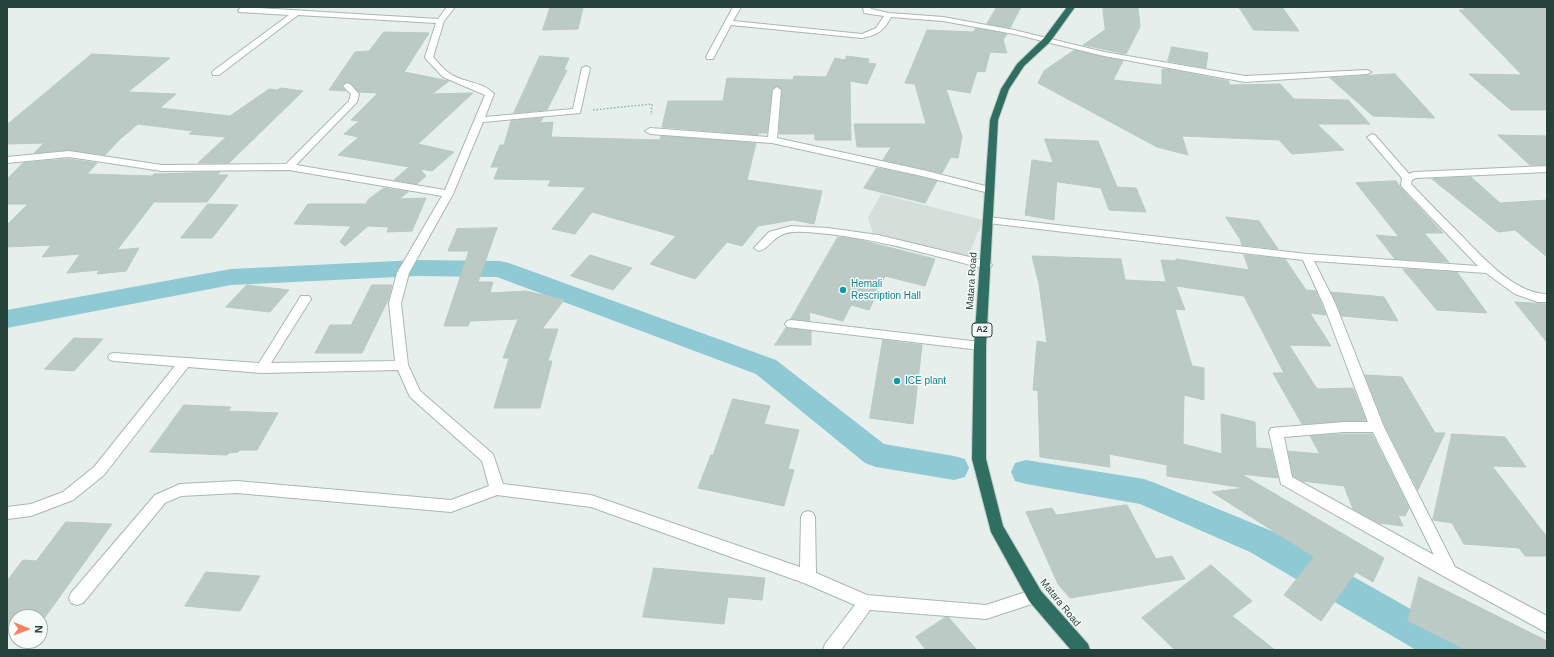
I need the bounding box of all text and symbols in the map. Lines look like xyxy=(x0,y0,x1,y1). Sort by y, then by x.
street label: Matara Road xyxy=(964,252,980,310)
place label: Hemali Rescription Hall xyxy=(851,278,921,302)
marker: Hemali Rescription Hall xyxy=(838,285,848,295)
road number: A2 xyxy=(972,323,992,337)
place label: ICE plant xyxy=(905,375,946,387)
marker: ICE plant xyxy=(892,376,902,386)
street label: Matara Road xyxy=(1037,577,1083,629)
north arrow xyxy=(8,609,48,649)
text: N xyxy=(33,625,45,633)

